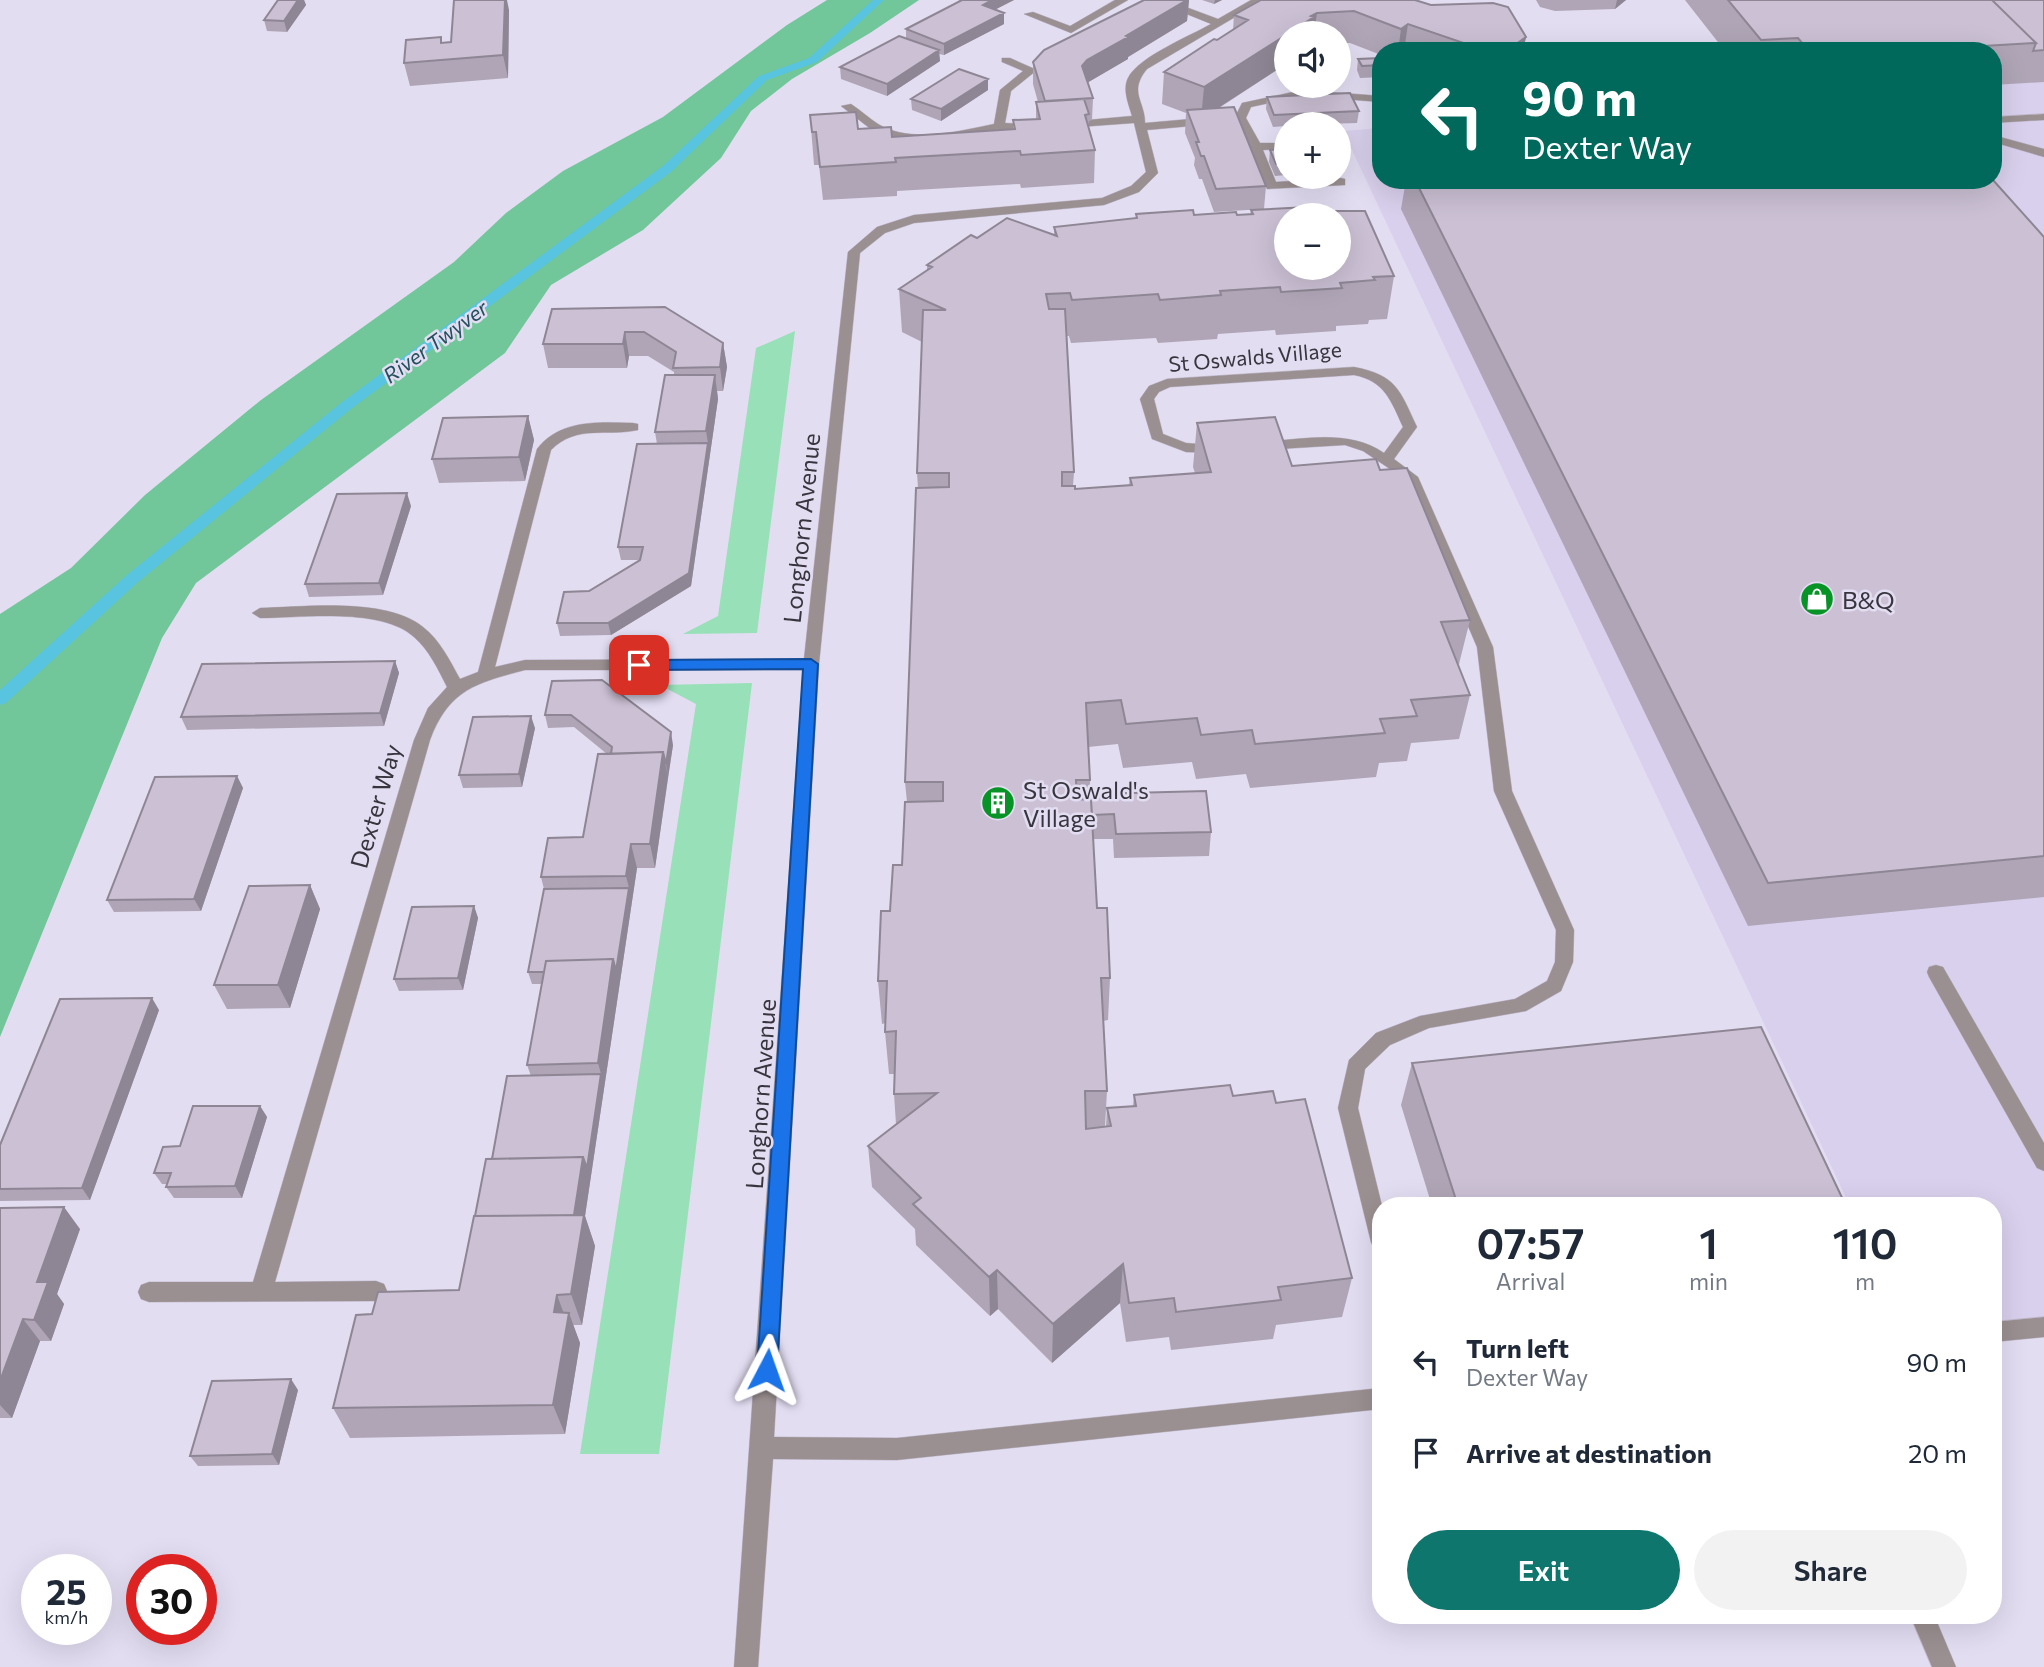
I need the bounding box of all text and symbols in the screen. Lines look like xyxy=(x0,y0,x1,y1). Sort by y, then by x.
map controls xyxy=(1274,21,1351,280)
button: sound xyxy=(1274,21,1351,98)
text: 90 m xyxy=(1522,66,1637,126)
icon: left xyxy=(1407,70,1498,161)
button: + xyxy=(1274,112,1351,189)
text: Dexter Way xyxy=(1522,126,1692,166)
button: − xyxy=(1274,203,1351,280)
water label: River Twyver xyxy=(378,294,493,387)
street label: St Oswalds Village xyxy=(1167,336,1343,376)
street label: Longhorn Avenue xyxy=(777,432,825,624)
shop icon: B&Q xyxy=(1798,580,1836,618)
place label: B&Q xyxy=(1842,585,1895,614)
pin xyxy=(609,635,669,695)
icon: arrive xyxy=(620,646,658,684)
street label: Dexter Way xyxy=(343,741,407,871)
place label: St Oswald's Village xyxy=(1023,775,1149,832)
building icon: St Oswald's Village xyxy=(979,784,1017,822)
street label: Longhorn Avenue xyxy=(739,998,781,1190)
text: 07:57 xyxy=(1476,1216,1584,1268)
text: 1 xyxy=(1699,1216,1718,1268)
text: 110 xyxy=(1832,1216,1898,1268)
text: Arrival xyxy=(1496,1267,1565,1295)
text: min xyxy=(1689,1267,1728,1295)
text: m xyxy=(1855,1267,1875,1295)
text: Turn left xyxy=(1466,1332,1569,1363)
position arrow xyxy=(730,1333,804,1407)
icon: left xyxy=(1407,1343,1445,1381)
text: 90 m xyxy=(1907,1346,1967,1377)
text: Dexter Way xyxy=(1466,1363,1588,1391)
icon: arrive xyxy=(1407,1434,1445,1472)
text: Arrive at destination xyxy=(1466,1437,1712,1468)
text: 20 m xyxy=(1908,1437,1967,1468)
button: Exit xyxy=(1407,1530,1680,1610)
button: Share xyxy=(1694,1530,1967,1610)
speed limit sign: 30 xyxy=(126,1554,217,1645)
text: 25 xyxy=(46,1569,87,1612)
text: km/h xyxy=(45,1606,88,1628)

